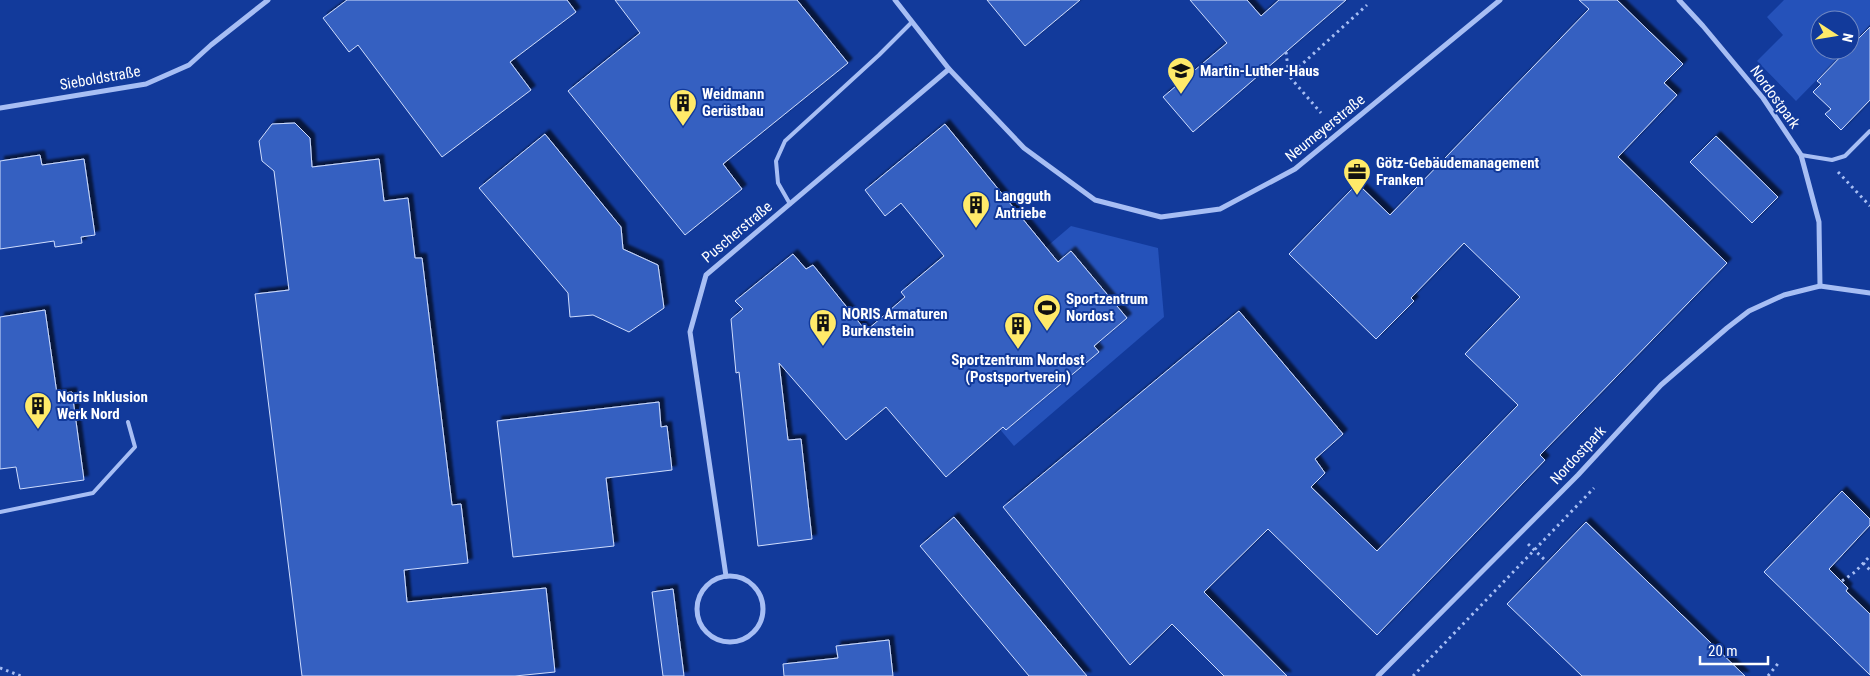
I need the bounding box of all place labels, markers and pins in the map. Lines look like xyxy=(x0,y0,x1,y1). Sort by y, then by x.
school or university icon: Martin-Luther-Haus xyxy=(1166,56,1196,95)
place label: Martin-Luther-Haus xyxy=(1200,62,1320,80)
place label: Weidmann Gerüstbau xyxy=(702,85,764,120)
building icon: Weidmann Gerüstbau xyxy=(668,88,698,127)
place label: Götz-Gebäudemanagement Franken xyxy=(1376,154,1540,189)
office icon: Götz-Gebäudemanagement Franken xyxy=(1342,157,1372,196)
place label: Langguth Antriebe xyxy=(995,187,1051,222)
building icon: Langguth Antriebe xyxy=(961,190,991,229)
place label: Sportzentrum Nordost xyxy=(1066,290,1148,325)
sports icon: Sportzentrum Nordost xyxy=(1032,293,1062,332)
place label: NORIS Armaturen Burkenstein xyxy=(842,305,948,340)
building icon: NORIS Armaturen Burkenstein xyxy=(808,308,838,347)
building icon: Sportzentrum Nordost (Postsportverein) xyxy=(1003,311,1033,350)
place label: Sportzentrum Nordost (Postsportverein) xyxy=(951,351,1085,386)
place label: Noris Inklusion Werk Nord xyxy=(57,388,148,423)
building icon: Noris Inklusion Werk Nord xyxy=(23,391,53,430)

